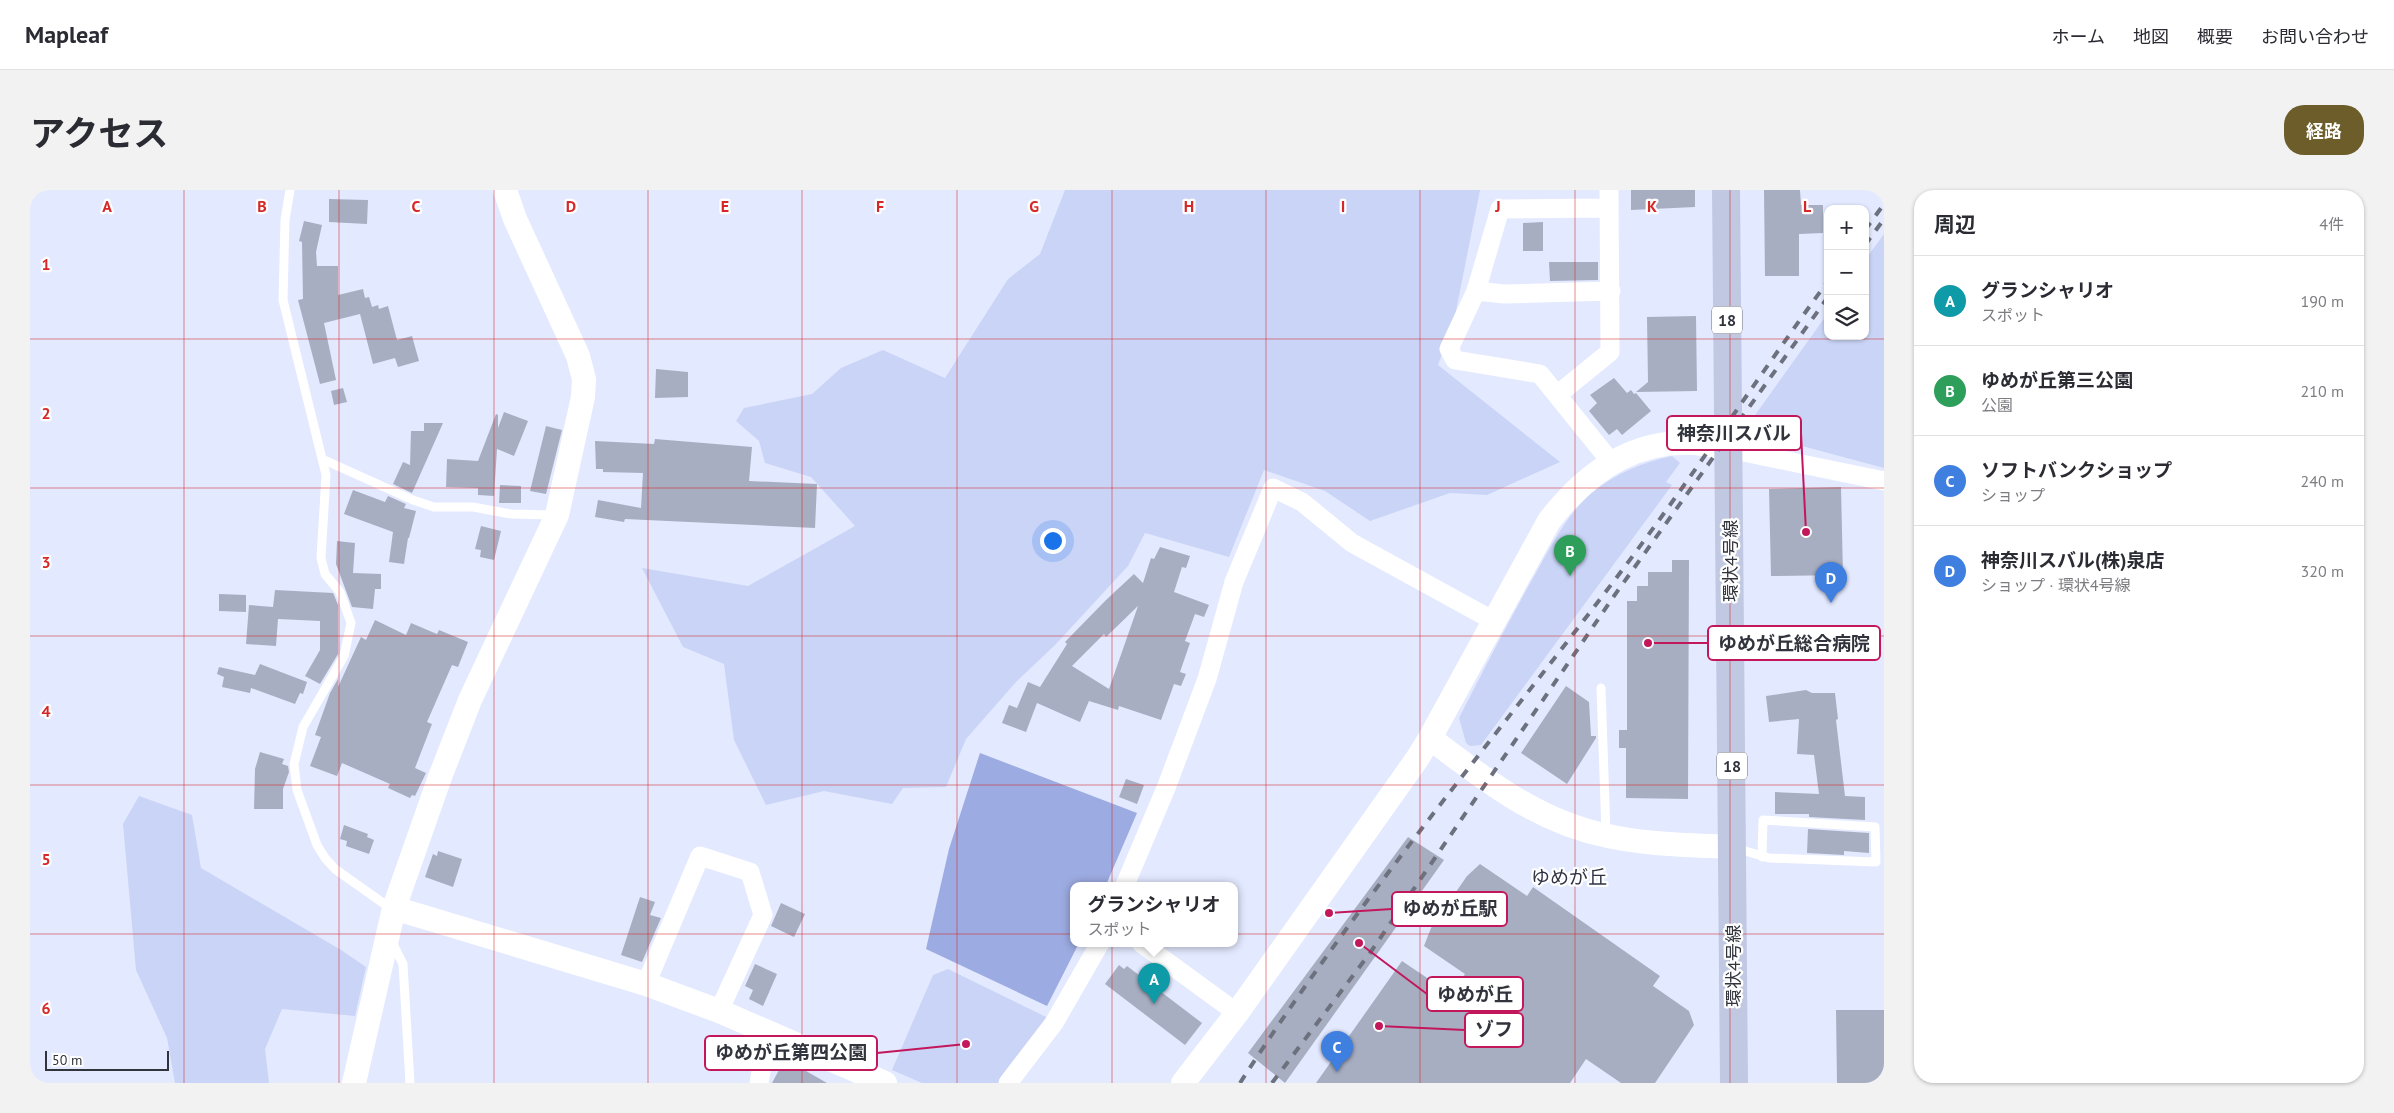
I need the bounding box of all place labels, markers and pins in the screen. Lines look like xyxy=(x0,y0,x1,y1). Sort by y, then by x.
callout: 神奈川スバル xyxy=(1667,416,1801,450)
pin: B xyxy=(1554,535,1586,576)
pin: D xyxy=(1815,562,1847,603)
callout: ゆめが丘総合病院 xyxy=(1708,626,1880,660)
callout: ゆめが丘駅 xyxy=(1392,892,1507,926)
pin: A xyxy=(1138,963,1170,1004)
callout: ゆめが丘 xyxy=(1427,977,1523,1011)
callout: ゾフ xyxy=(1465,1013,1523,1047)
pin: C xyxy=(1321,1031,1353,1072)
callout: ゆめが丘第四公園 xyxy=(705,1036,877,1070)

